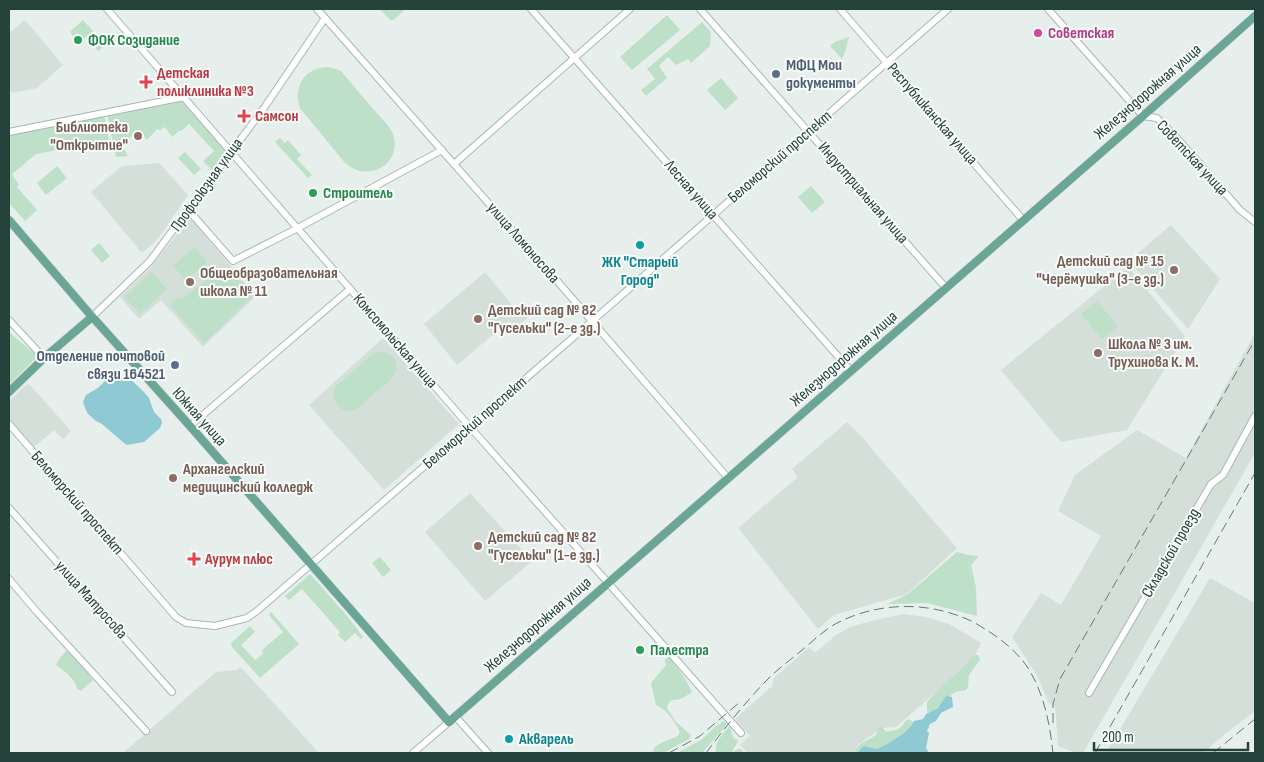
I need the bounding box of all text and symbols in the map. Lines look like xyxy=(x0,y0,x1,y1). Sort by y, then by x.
place label: Советская xyxy=(1048,24,1114,43)
marker: Советская xyxy=(1032,27,1044,39)
place label: ФОК Созидание xyxy=(88,31,180,50)
marker: ФОК Созидание xyxy=(72,34,84,46)
street label: Железнодорожная улица xyxy=(1090,40,1206,144)
place label: МФЦ Мои документы xyxy=(786,56,856,93)
street label: Республиканская улица xyxy=(883,59,981,169)
place label: Детская поликлиника №3 xyxy=(157,64,254,101)
marker: МФЦ Мои документы xyxy=(770,68,782,80)
marker: Детская поликлиника №3 xyxy=(139,75,153,89)
place label: Самсон xyxy=(255,107,299,126)
street label: Беломорский проспект xyxy=(724,107,836,207)
marker: Самсон xyxy=(237,109,251,123)
street label: Советская улица xyxy=(1152,116,1232,200)
place label: Библиотека "Открытие" xyxy=(50,118,128,155)
marker: Библиотека "Открытие" xyxy=(132,130,144,142)
street label: Профсоюзная улица xyxy=(167,135,247,235)
street label: Индустриальная улица xyxy=(814,138,912,248)
street label: Лесная улица xyxy=(659,156,722,224)
place label: Строитель xyxy=(323,184,393,203)
marker: Строитель xyxy=(307,187,319,199)
street label: улица Ломоносова xyxy=(483,199,563,287)
marker: ЖК "Старый Город" xyxy=(634,239,646,251)
place label: Детский сад № 15 "Черёмушка" (3-е зд.) xyxy=(1036,252,1164,289)
place label: ЖК "Старый Город" xyxy=(602,253,678,290)
place label: Общеобразовательная школа № 11 xyxy=(200,264,338,301)
marker: Детский сад № 15 "Черёмушка" (3-е зд.) xyxy=(1168,264,1180,276)
marker: Общеобразовательная школа № 11 xyxy=(184,276,196,288)
street label: Комсомольская улица xyxy=(349,290,441,392)
place label: Детский сад № 82 "Гусельки" (2-е зд.) xyxy=(488,301,600,338)
street label: Железнодорожная улица xyxy=(786,307,902,411)
marker: Детский сад № 82 "Гусельки" (2-е зд.) xyxy=(472,313,484,325)
place label: Школа № 3 им. Трухинова К. М. xyxy=(1108,335,1199,372)
place label: Отделение почтовой связи 164521 xyxy=(37,347,166,384)
marker: Школа № 3 им. Трухинова К. М. xyxy=(1092,347,1104,359)
marker: Отделение почтовой связи 164521 xyxy=(169,359,181,371)
street label: Беломорский проспект xyxy=(419,373,531,473)
street label: Южная улица xyxy=(168,384,230,450)
street label: Беломорский проспект xyxy=(27,447,127,559)
place label: Архангелский медицинский колледж xyxy=(182,460,313,497)
marker: Архангелский медицинский колледж xyxy=(167,472,179,484)
street label: Складской проезд xyxy=(1138,505,1204,601)
place label: Детский сад № 82 "Гусельки" (1-е зд.) xyxy=(488,528,600,565)
marker: Детский сад № 82 "Гусельки" (1-е зд.) xyxy=(472,540,484,552)
place label: Аурум плюс xyxy=(204,550,273,569)
marker: Аурум плюс xyxy=(187,552,201,566)
street label: улица Матросова xyxy=(51,557,131,643)
street label: Железнодорожная улица xyxy=(480,573,596,677)
place label: Палестра xyxy=(650,641,709,660)
marker: Палестра xyxy=(634,644,646,656)
scale bar xyxy=(1094,720,1248,752)
text: 200 m xyxy=(1102,728,1134,747)
place label: Акварель xyxy=(518,730,574,749)
marker: Акварель xyxy=(503,733,515,745)

